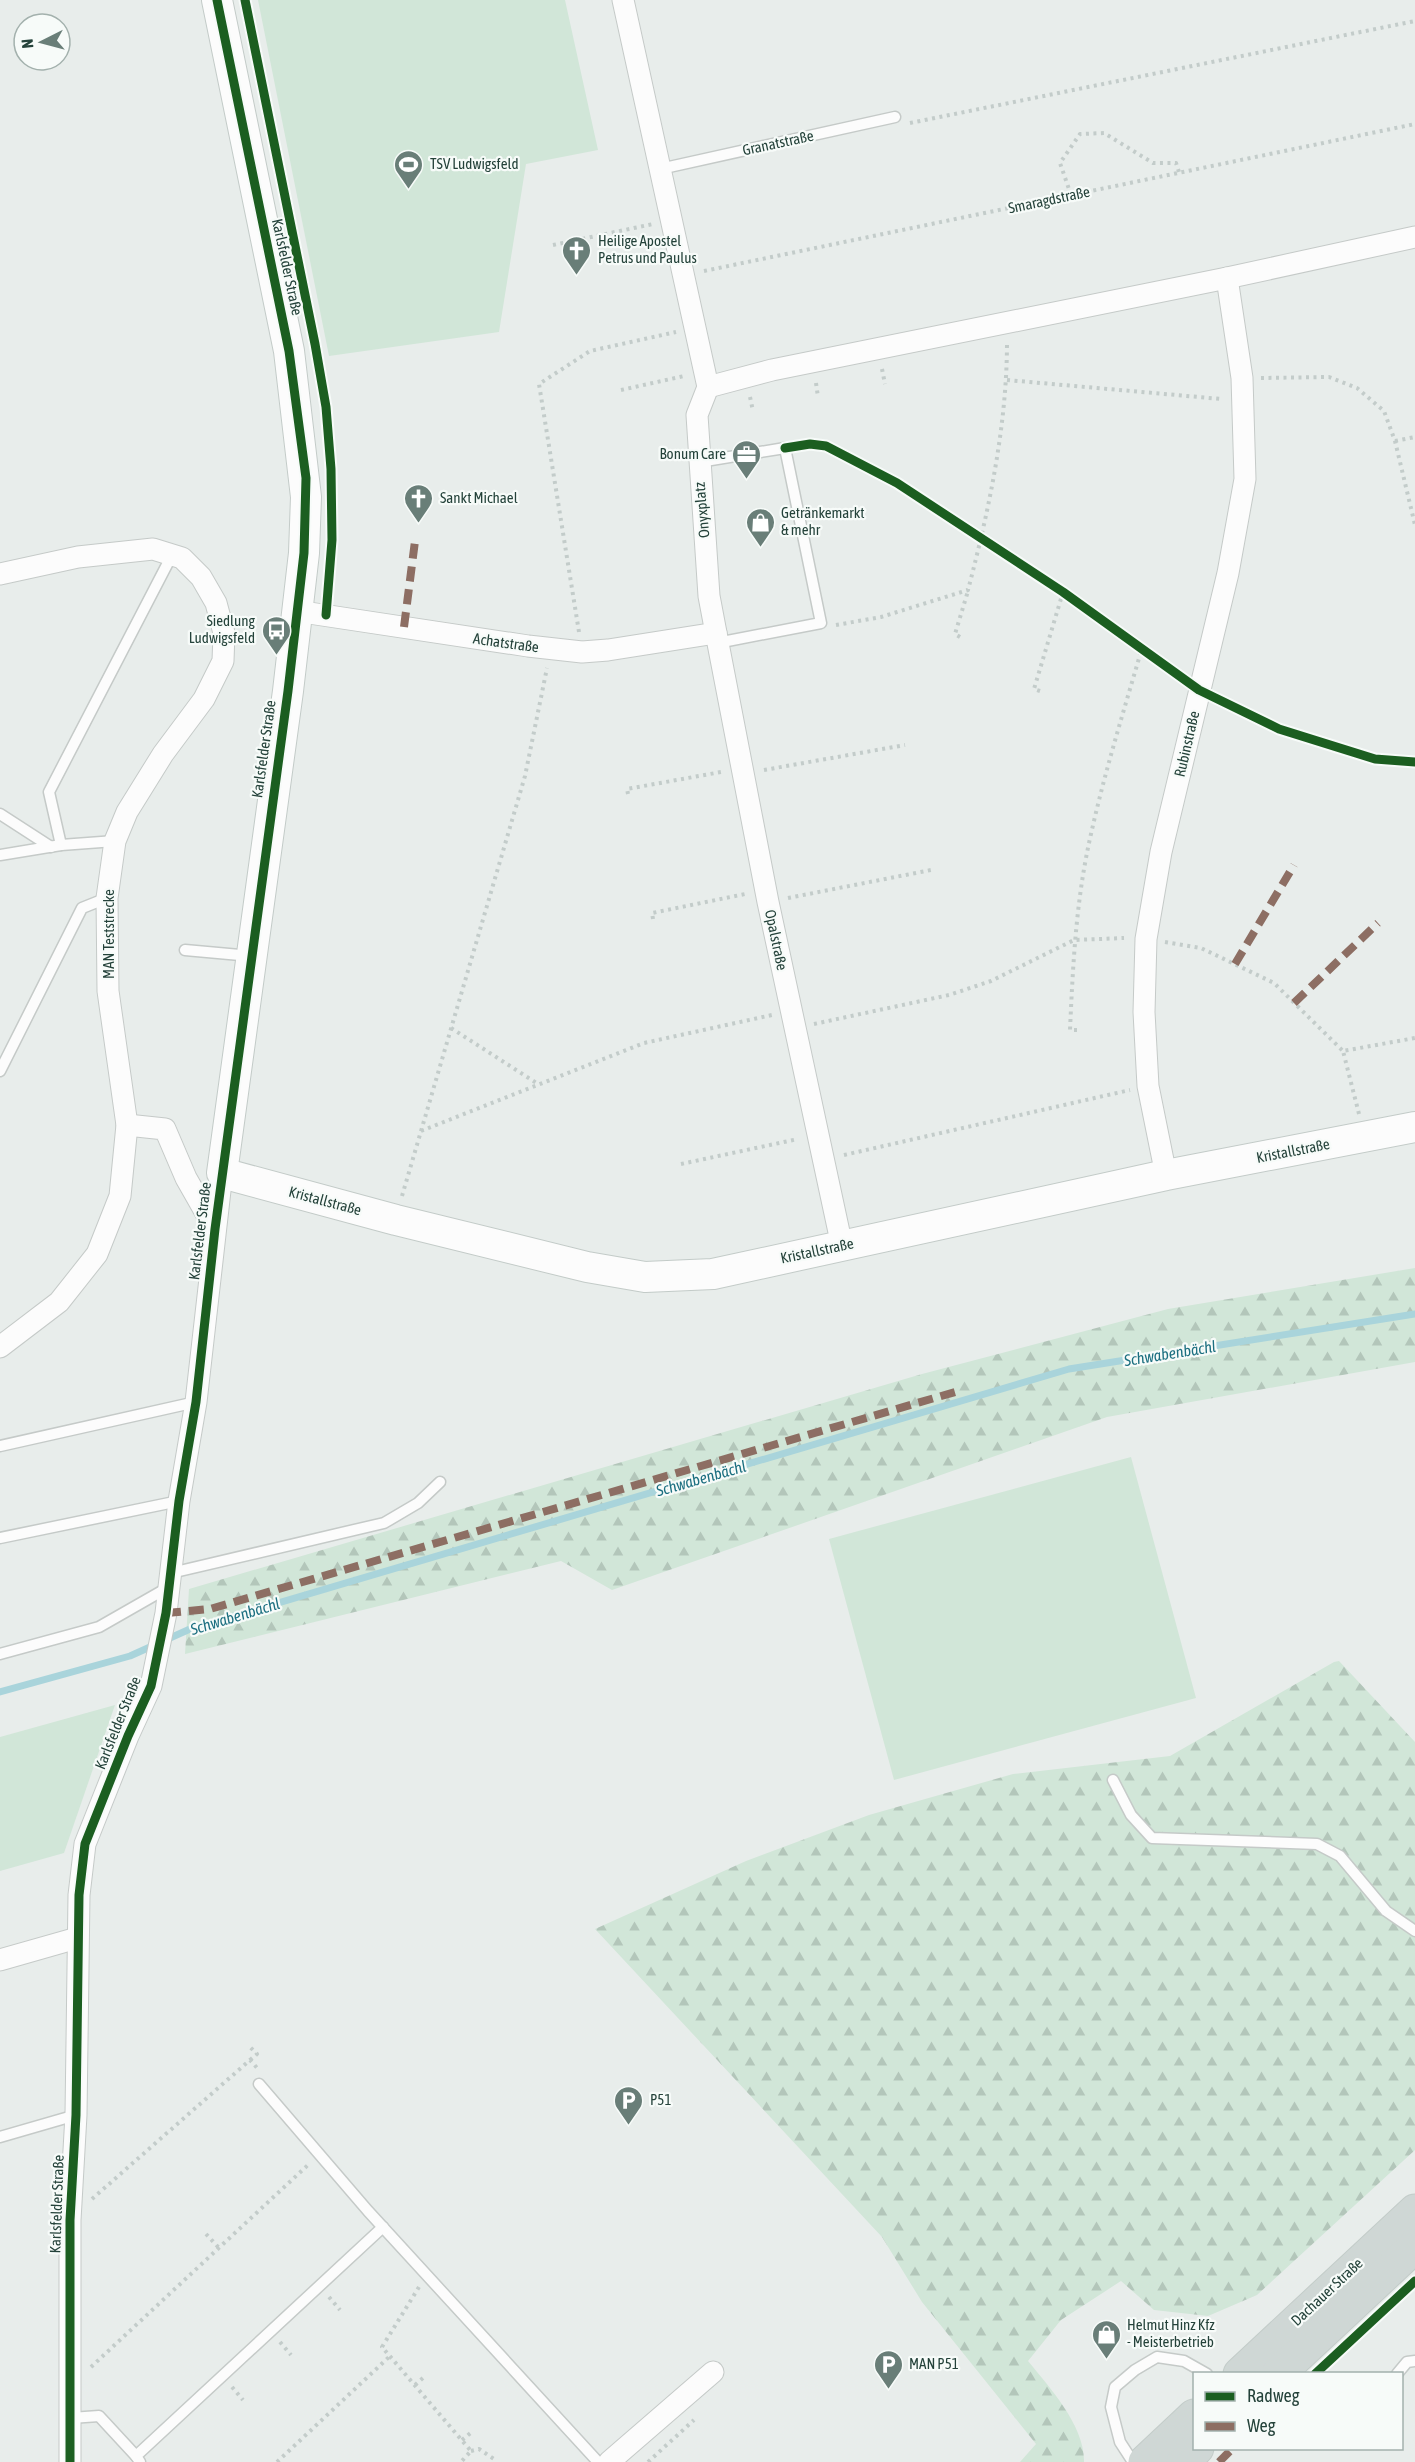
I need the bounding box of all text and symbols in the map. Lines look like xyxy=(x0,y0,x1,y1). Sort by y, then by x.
north arrow xyxy=(12,12,72,72)
text: N xyxy=(18,38,37,49)
street label: Granatstraße xyxy=(741,127,815,158)
sports icon: TSV Ludwigsfeld xyxy=(393,148,425,190)
place label: TSV Ludwigsfeld xyxy=(430,155,519,172)
street label: Smaragdstraße xyxy=(1007,183,1091,216)
street label: Karlsfelder Straße xyxy=(269,217,306,317)
place label: Heilige Apostel Petrus und Paulus xyxy=(598,232,697,266)
church icon: Heilige Apostel Petrus und Paulus xyxy=(561,234,593,276)
office icon: Bonum Care xyxy=(731,438,763,480)
place label: Bonum Care xyxy=(660,445,726,462)
street label: Onyxplatz xyxy=(691,481,712,539)
church icon: Sankt Michael xyxy=(403,482,435,524)
place label: Sankt Michael xyxy=(440,489,518,506)
place label: Getränkemarkt & mehr xyxy=(781,504,865,538)
shop icon: Getränkemarkt & mehr xyxy=(744,506,776,548)
place label: Siedlung Ludwigsfeld xyxy=(189,612,256,646)
bus stop icon: Siedlung Ludwigsfeld xyxy=(260,614,292,656)
street label: Achatstraße xyxy=(472,629,540,656)
street label: Karlsfelder Straße xyxy=(248,699,279,799)
street label: Rubinstraße xyxy=(1171,709,1202,779)
street label: MAN Teststrecke xyxy=(100,889,117,979)
street label: Opalstraße xyxy=(762,908,791,972)
street label: Kristallstraße xyxy=(1255,1135,1331,1166)
street label: Karlsfelder Straße xyxy=(185,1181,214,1281)
street label: Kristallstraße xyxy=(287,1183,363,1218)
street label: Kristallstraße xyxy=(779,1234,855,1267)
water label: Schwabenbächl xyxy=(1122,1337,1217,1369)
water label: Schwabenbächl xyxy=(653,1457,748,1500)
water label: Schwabenbächl xyxy=(187,1594,282,1638)
street label: Karlsfelder Straße xyxy=(91,1674,144,1772)
parking icon: P51 xyxy=(613,2084,645,2126)
place label: P51 xyxy=(650,2091,671,2108)
street label: Karlsfelder Straße xyxy=(46,2154,67,2253)
street label: Dachauer Straße xyxy=(1287,2254,1366,2329)
place label: Helmut Hinz Kfz - Meisterbetrieb xyxy=(1127,2316,1215,2350)
shop icon: Helmut Hinz Kfz - Meisterbetrieb xyxy=(1090,2318,1122,2360)
parking icon: MAN P51 xyxy=(872,2348,904,2390)
place label: MAN P51 xyxy=(909,2355,959,2372)
legend xyxy=(1193,2372,1403,2450)
text: Radweg xyxy=(1247,2385,1300,2406)
text: Weg xyxy=(1247,2415,1276,2436)

